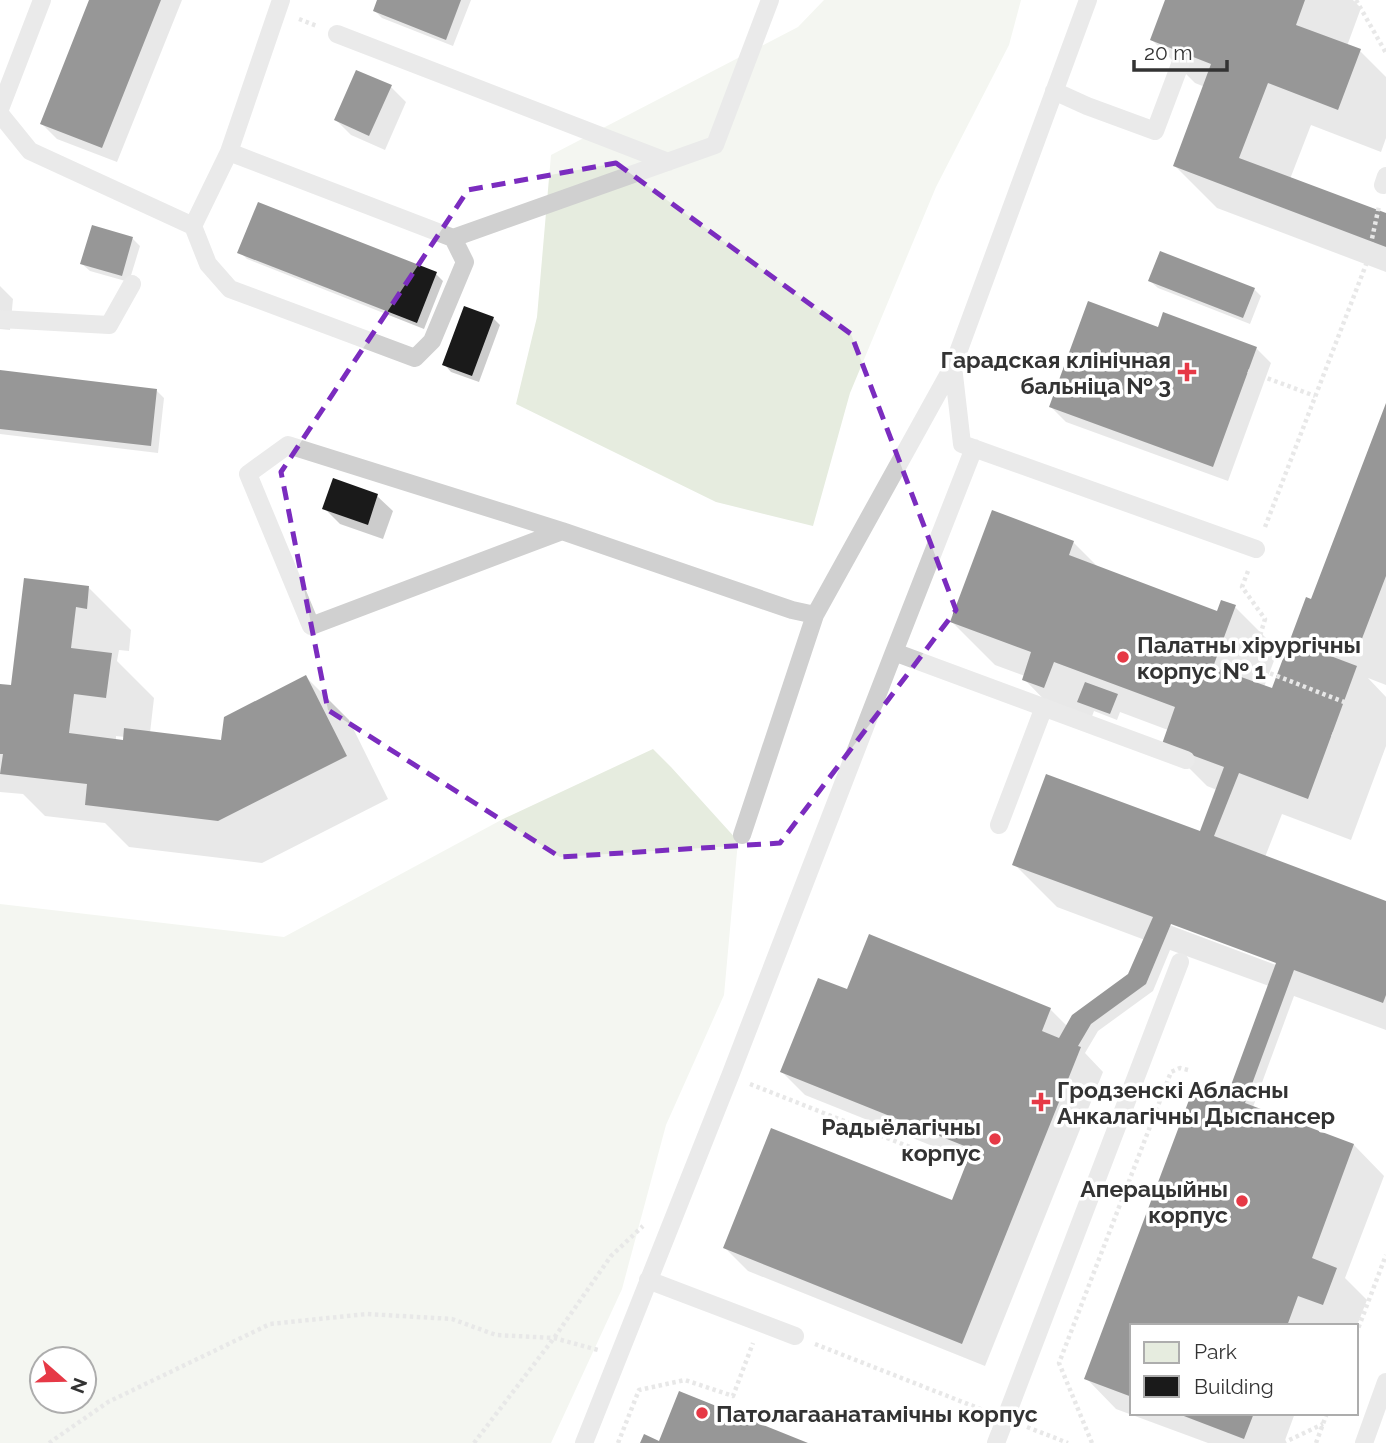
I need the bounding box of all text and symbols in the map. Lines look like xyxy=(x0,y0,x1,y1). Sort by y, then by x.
scale bar xyxy=(1134,28,1227,72)
text: 20 m xyxy=(1144,40,1192,65)
place label: Гарадская клінічная бальніца № 3 xyxy=(941,346,1171,399)
marker: Гарадская клінічная бальніца № 3 xyxy=(1177,362,1197,382)
place label: Палатны хірургічны корпус № 1 xyxy=(1137,631,1361,684)
marker: Палатны хірургічны корпус № 1 xyxy=(1115,649,1131,665)
place label: Гродзенскі Абласны Анкалагічны Дыспансер xyxy=(1057,1076,1335,1129)
marker: Гродзенскі Абласны Анкалагічны Дыспансер xyxy=(1031,1092,1051,1112)
place label: Радыёлагічны корпус xyxy=(821,1113,981,1166)
marker: Радыёлагічны корпус xyxy=(987,1131,1003,1147)
place label: Аперацыйны корпус xyxy=(1080,1175,1228,1228)
marker: Аперацыйны корпус xyxy=(1234,1193,1250,1209)
legend xyxy=(1130,1324,1358,1415)
text: Park xyxy=(1194,1339,1237,1364)
north arrow xyxy=(28,1345,98,1415)
text: Building xyxy=(1194,1374,1274,1399)
text: N xyxy=(66,1375,92,1396)
place label: Патолагаанатамічны корпус xyxy=(716,1400,1038,1427)
marker: Патолагаанатамічны корпус xyxy=(694,1405,710,1421)

